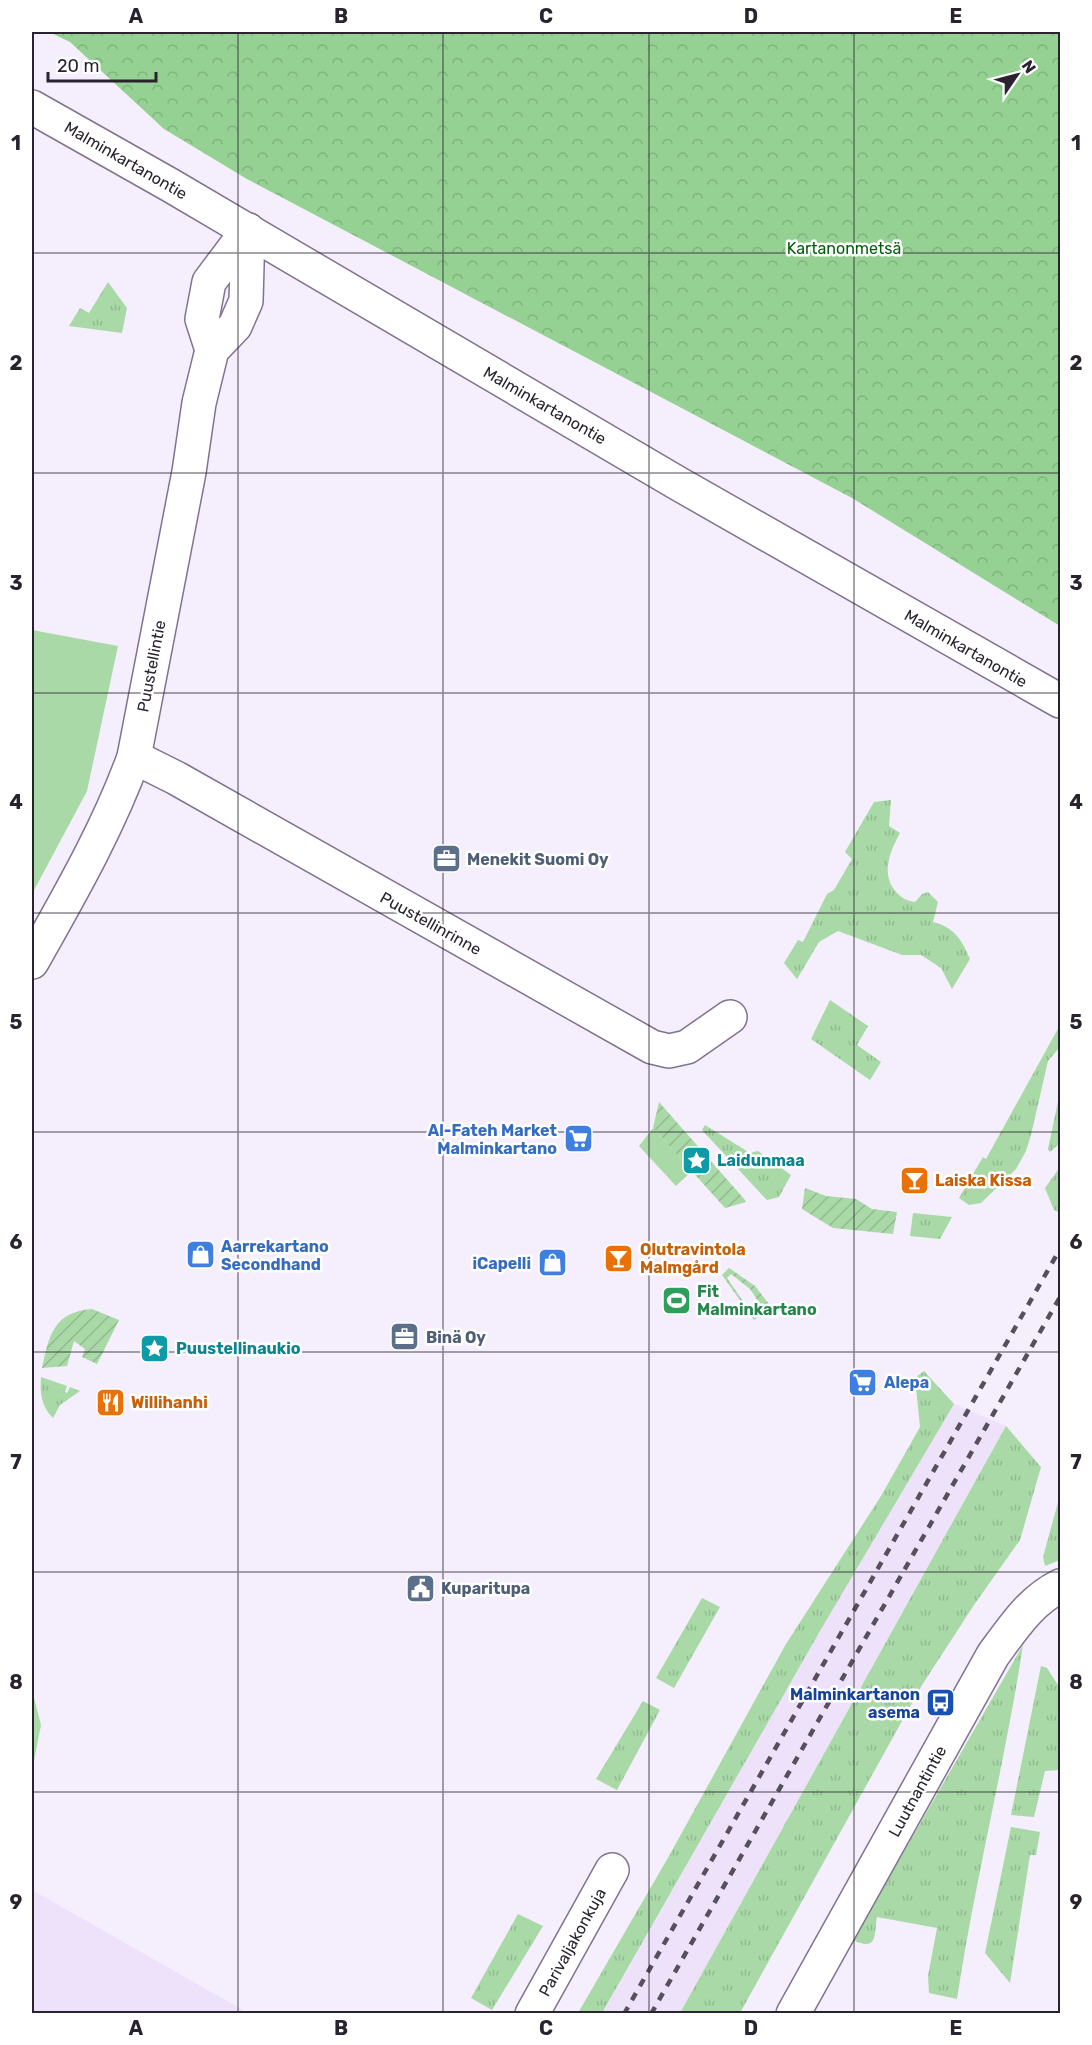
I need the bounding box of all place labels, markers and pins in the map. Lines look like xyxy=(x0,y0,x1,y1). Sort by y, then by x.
office icon: Menekit Suomi Oy xyxy=(430,843,462,875)
place label: Menekit Suomi Oy xyxy=(467,850,609,869)
place label: Al-Fateh Market Malminkartano xyxy=(428,1121,558,1158)
supermarket icon: Al-Fateh Market Malminkartano xyxy=(562,1123,594,1155)
place icon: Laidunmaa xyxy=(680,1144,712,1176)
place label: Laidunmaa xyxy=(717,1151,805,1170)
bar icon: Laiska Kissa xyxy=(898,1164,930,1196)
place label: Laiska Kissa xyxy=(935,1171,1032,1190)
place label: Aarrekartano Secondhand xyxy=(221,1237,329,1274)
shop icon: Aarrekartano Secondhand xyxy=(184,1239,216,1271)
place label: Olutravintola Malmgård xyxy=(640,1240,746,1277)
bar icon: Olutravintola Malmgård xyxy=(603,1242,635,1274)
shop icon: iCapelli xyxy=(536,1247,568,1279)
place label: iCapelli xyxy=(472,1254,531,1273)
place label: Fit Malminkartano xyxy=(697,1282,817,1319)
sports icon: Fit Malminkartano xyxy=(660,1284,692,1316)
office icon: Binä Oy xyxy=(389,1321,421,1353)
place label: Binä Oy xyxy=(426,1328,486,1347)
place icon: Puustellinaukio xyxy=(139,1332,171,1364)
place label: Puustellinaukio xyxy=(176,1339,301,1358)
supermarket icon: Alepa xyxy=(847,1366,879,1398)
place label: Alepa xyxy=(884,1373,929,1392)
restaurant icon: Willihanhi xyxy=(94,1386,126,1418)
place label: Willihanhi xyxy=(131,1393,208,1412)
public building icon: Kuparitupa xyxy=(404,1572,436,1604)
place label: Kuparitupa xyxy=(441,1579,530,1598)
place label: Malminkartanon asema xyxy=(790,1685,920,1722)
bus stop icon: Malminkartanon asema xyxy=(925,1687,957,1719)

